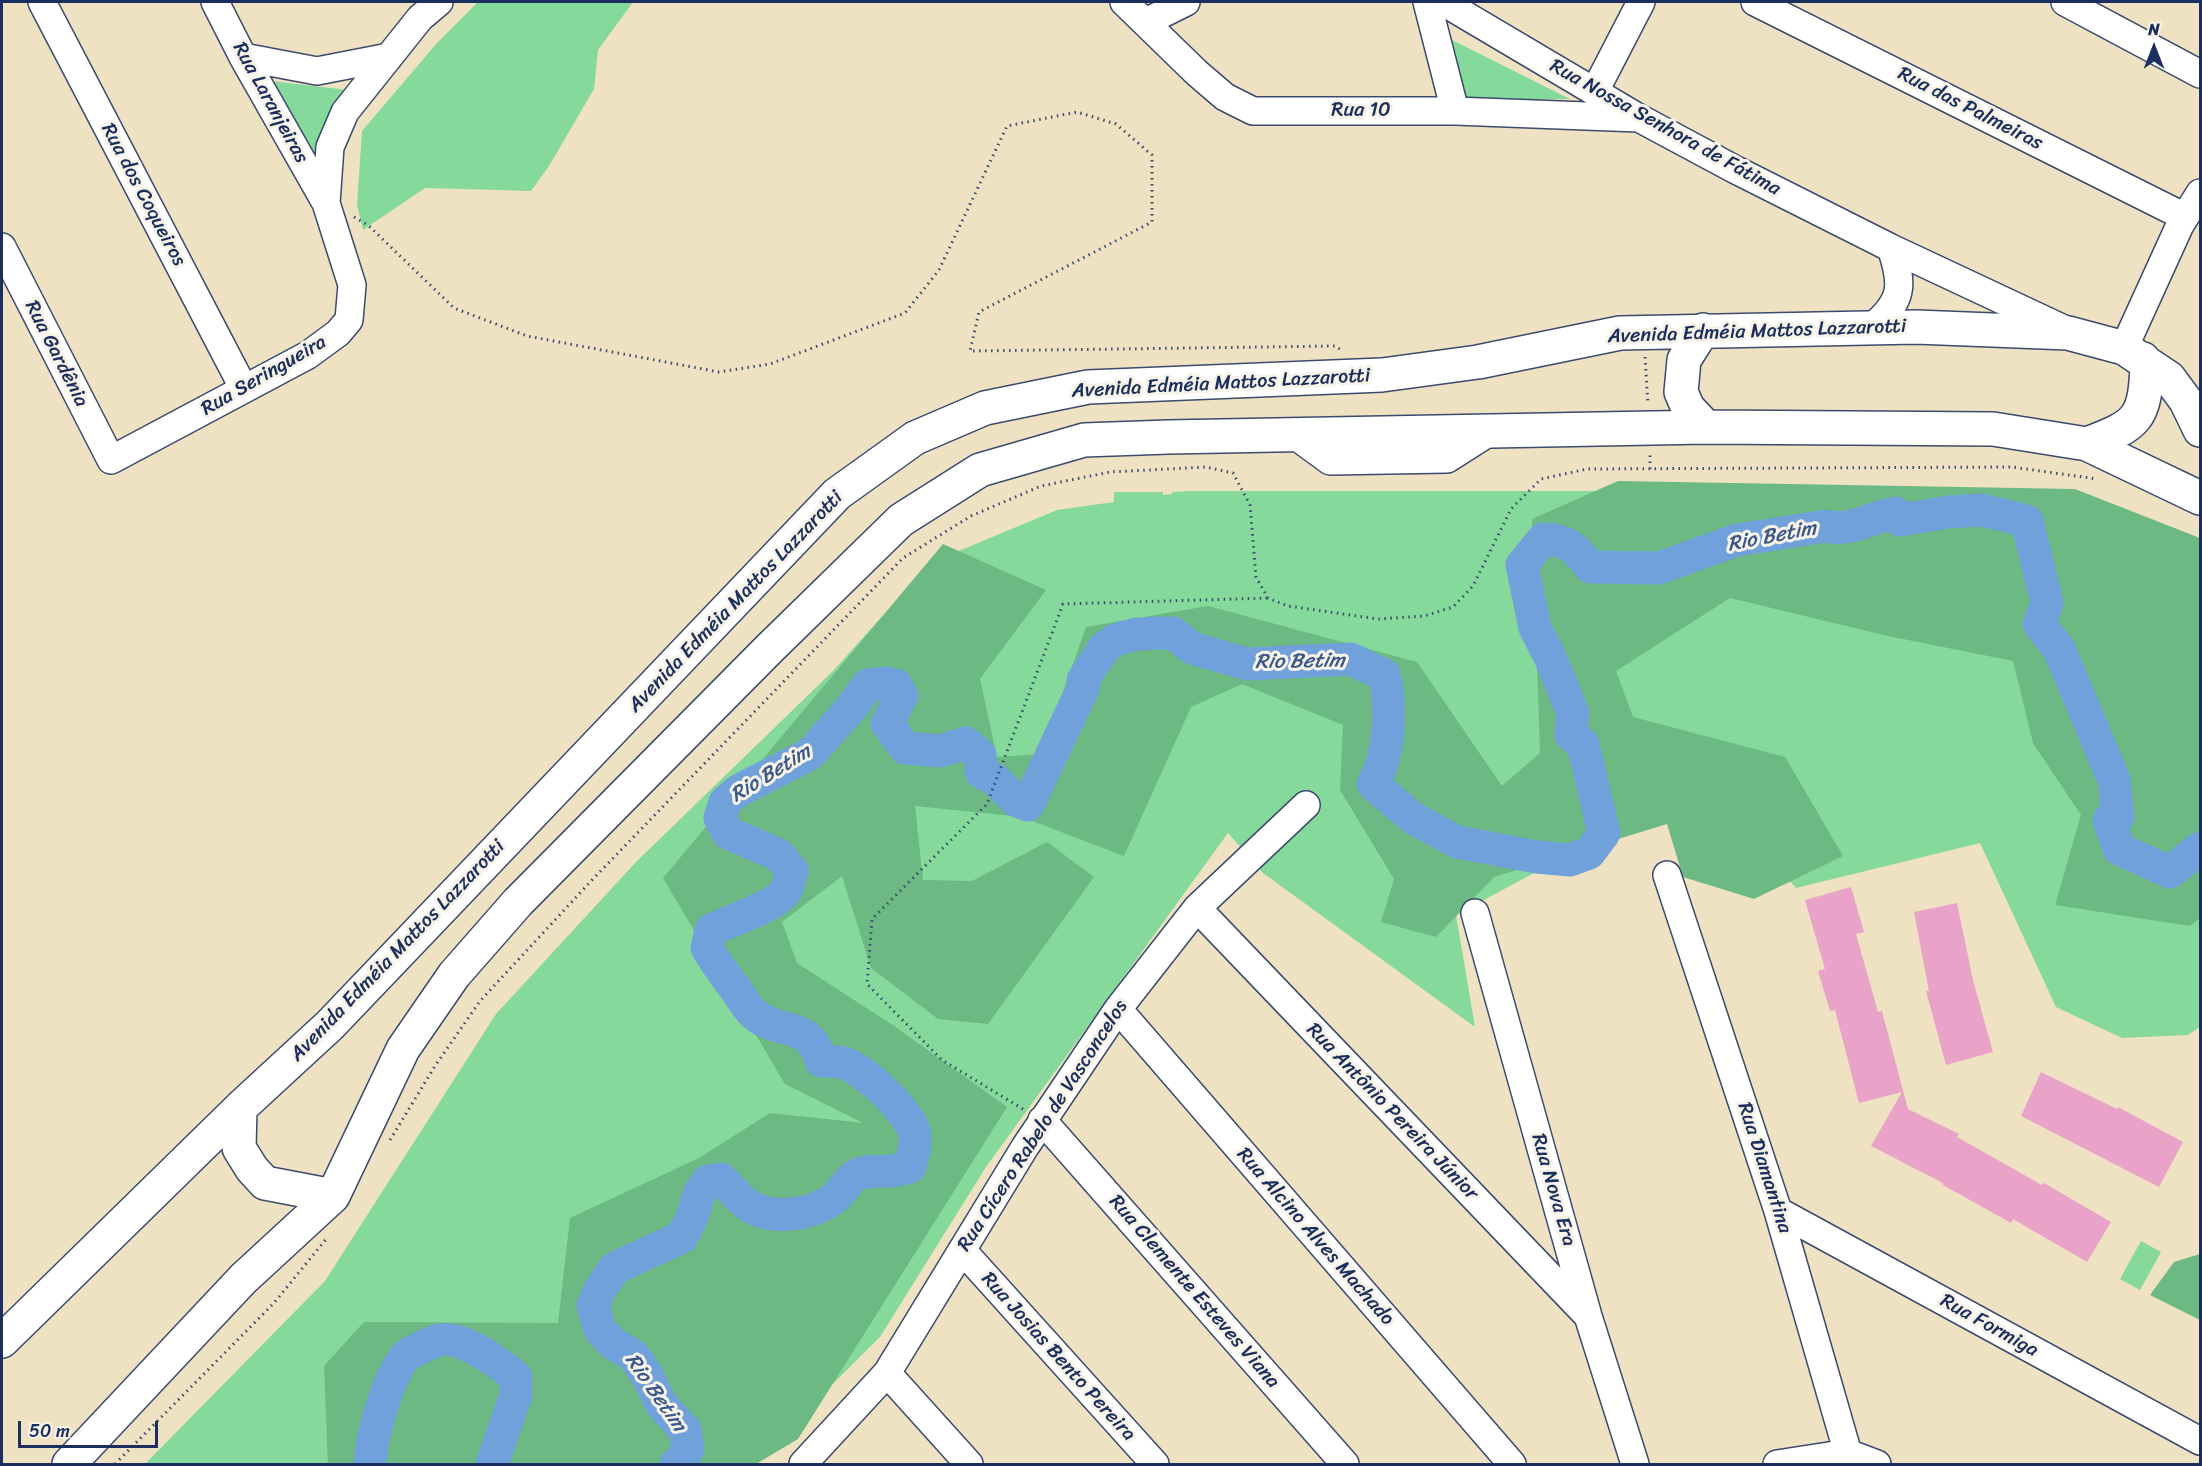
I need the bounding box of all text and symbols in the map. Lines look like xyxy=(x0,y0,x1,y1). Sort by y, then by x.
text: N xyxy=(2148,15,2160,44)
north arrow xyxy=(2124,18,2184,78)
street label: Rua Laranjeiras xyxy=(227,38,313,168)
street label: Rua Nossa Senhora de Fátima xyxy=(1545,54,1785,202)
street label: Rua das Palmeiras xyxy=(1893,62,2047,156)
street label: Rua 10 xyxy=(1331,99,1391,123)
street label: Rua dos Coqueiros xyxy=(95,120,191,270)
street label: Rua Gardênia xyxy=(19,297,93,411)
street label: Avenida Edméia Mattos Lazzarotti xyxy=(1607,315,1907,349)
street label: Rua Seringueira xyxy=(197,331,331,421)
street label: Avenida Edméia Mattos Lazzarotti xyxy=(1071,364,1371,404)
street label: Avenida Edméia Mattos Lazzarotti xyxy=(624,486,848,718)
water label: Rio Betim xyxy=(1726,516,1818,558)
water label: Rio Betim xyxy=(1255,649,1345,675)
water label: Rio Betim xyxy=(726,740,816,808)
street label: Avenida Edméia Mattos Lazzarotti xyxy=(286,835,510,1067)
street label: Rua Cícero Rabelo de Vasconcelos xyxy=(953,996,1133,1256)
street label: Rua Antônio Pereira Júnior xyxy=(1301,1018,1483,1206)
street label: Rua Diamantina xyxy=(1732,1100,1796,1236)
street label: Rua Nova Era xyxy=(1525,1131,1581,1249)
street label: Rua Alcino Alves Machado xyxy=(1231,1143,1399,1331)
street label: Rua Clemente Esteves Viana xyxy=(1104,1190,1284,1394)
street label: Rua Josias Bento Pereira xyxy=(976,1268,1140,1446)
street label: Rua Formiga xyxy=(1936,1289,2042,1363)
water label: Rio Betim xyxy=(619,1349,691,1437)
scale bar xyxy=(21,1409,160,1447)
text: 50 m xyxy=(29,1415,70,1447)

